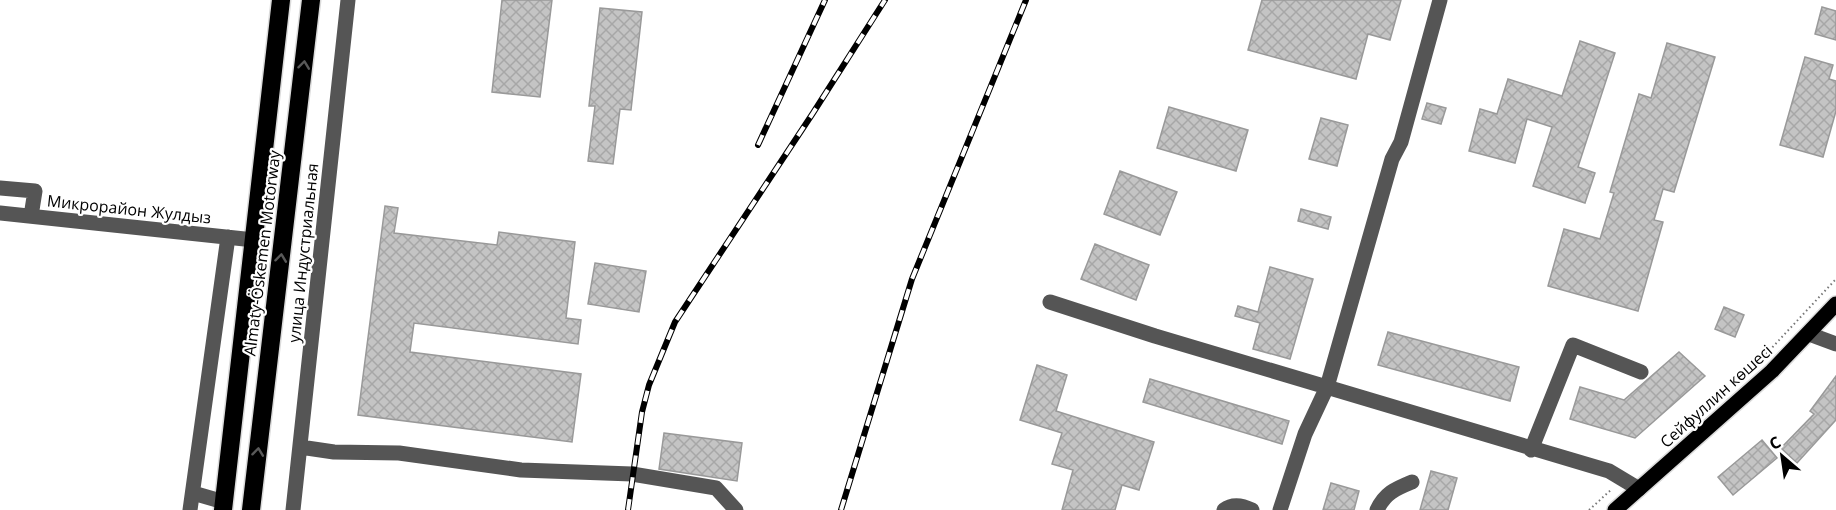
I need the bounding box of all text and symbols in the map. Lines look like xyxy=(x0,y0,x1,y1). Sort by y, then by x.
one-way arrow xyxy=(297,60,309,69)
street label: Almaty-Öskemen Motorway xyxy=(238,148,286,357)
street label: улица Индустриальная xyxy=(283,162,323,344)
street label: Микрорайон Жулдыз xyxy=(46,189,212,229)
one-way arrow xyxy=(274,254,287,263)
street label: Сейфуллин көшесі xyxy=(1656,341,1776,451)
north arrow xyxy=(1752,426,1812,486)
one-way arrow xyxy=(251,447,264,456)

